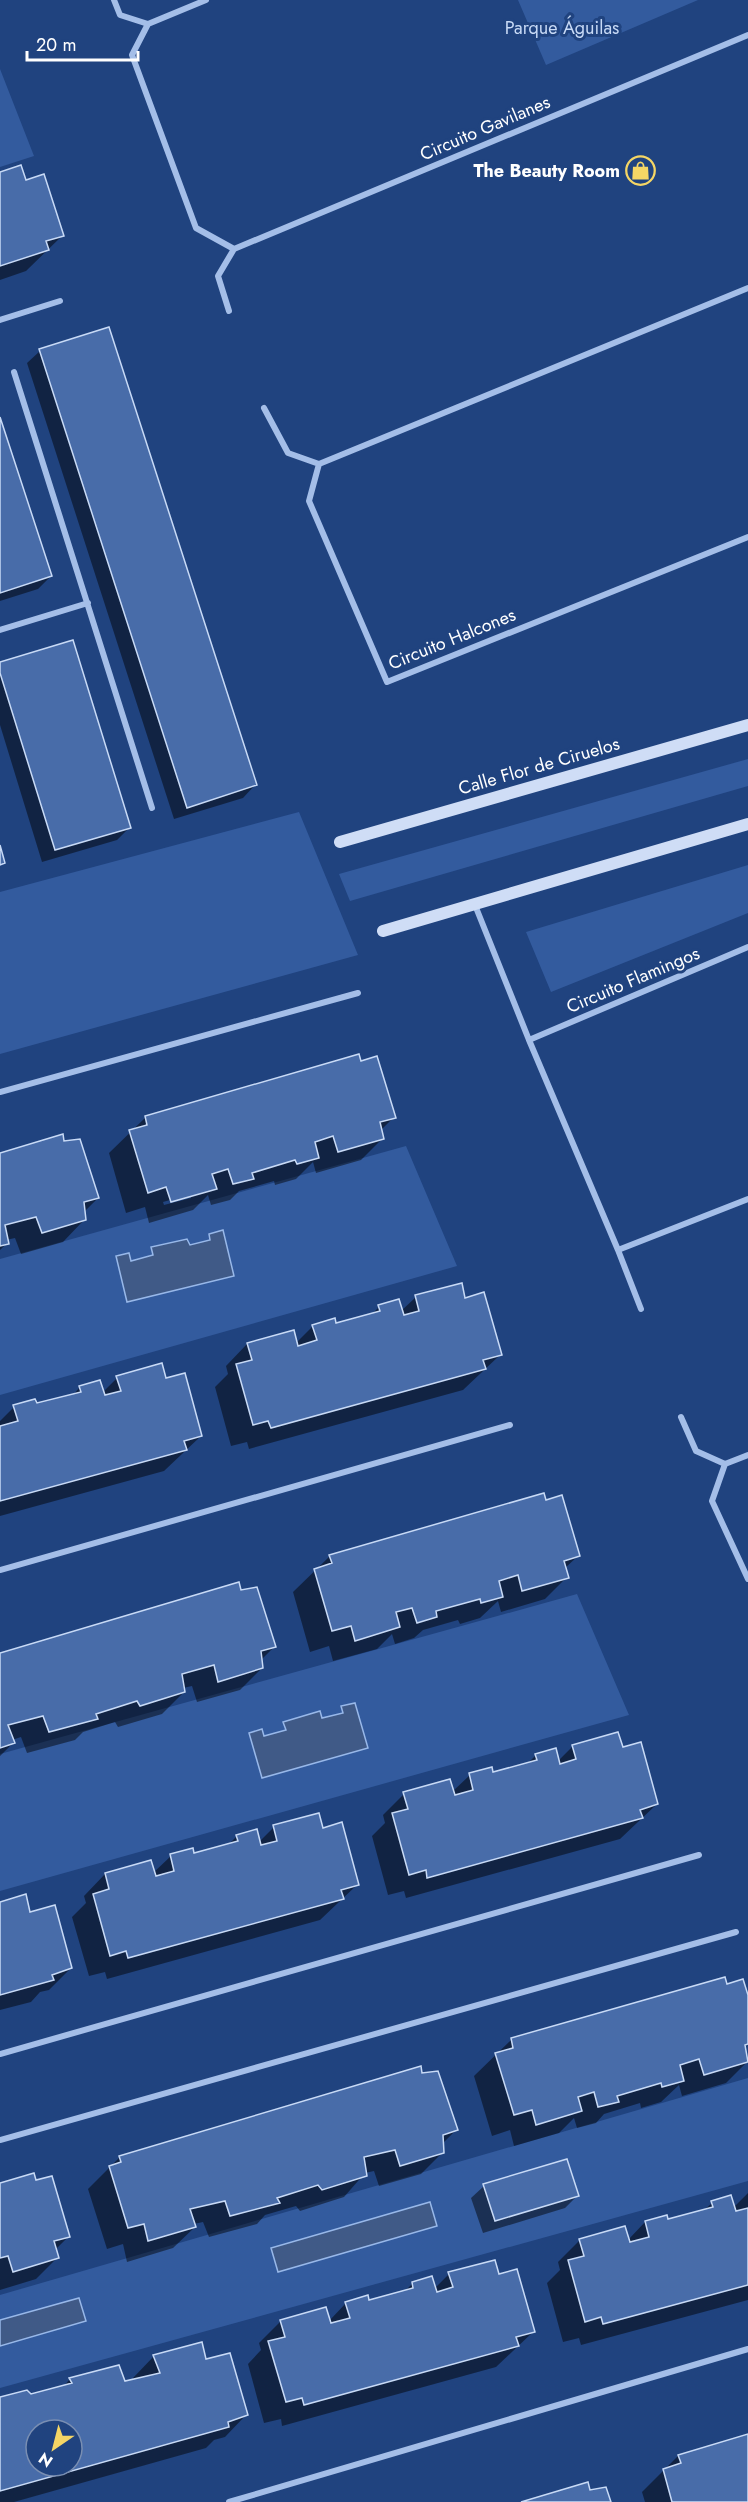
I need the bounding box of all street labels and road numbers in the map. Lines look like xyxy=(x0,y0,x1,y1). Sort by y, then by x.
street label: Circuito Gavilanes xyxy=(416,89,554,167)
street label: Circuito Halcones xyxy=(384,602,520,676)
street label: Calle Flor de Ciruelos xyxy=(455,731,623,801)
street label: Circuito Flamingos xyxy=(562,940,704,1020)

